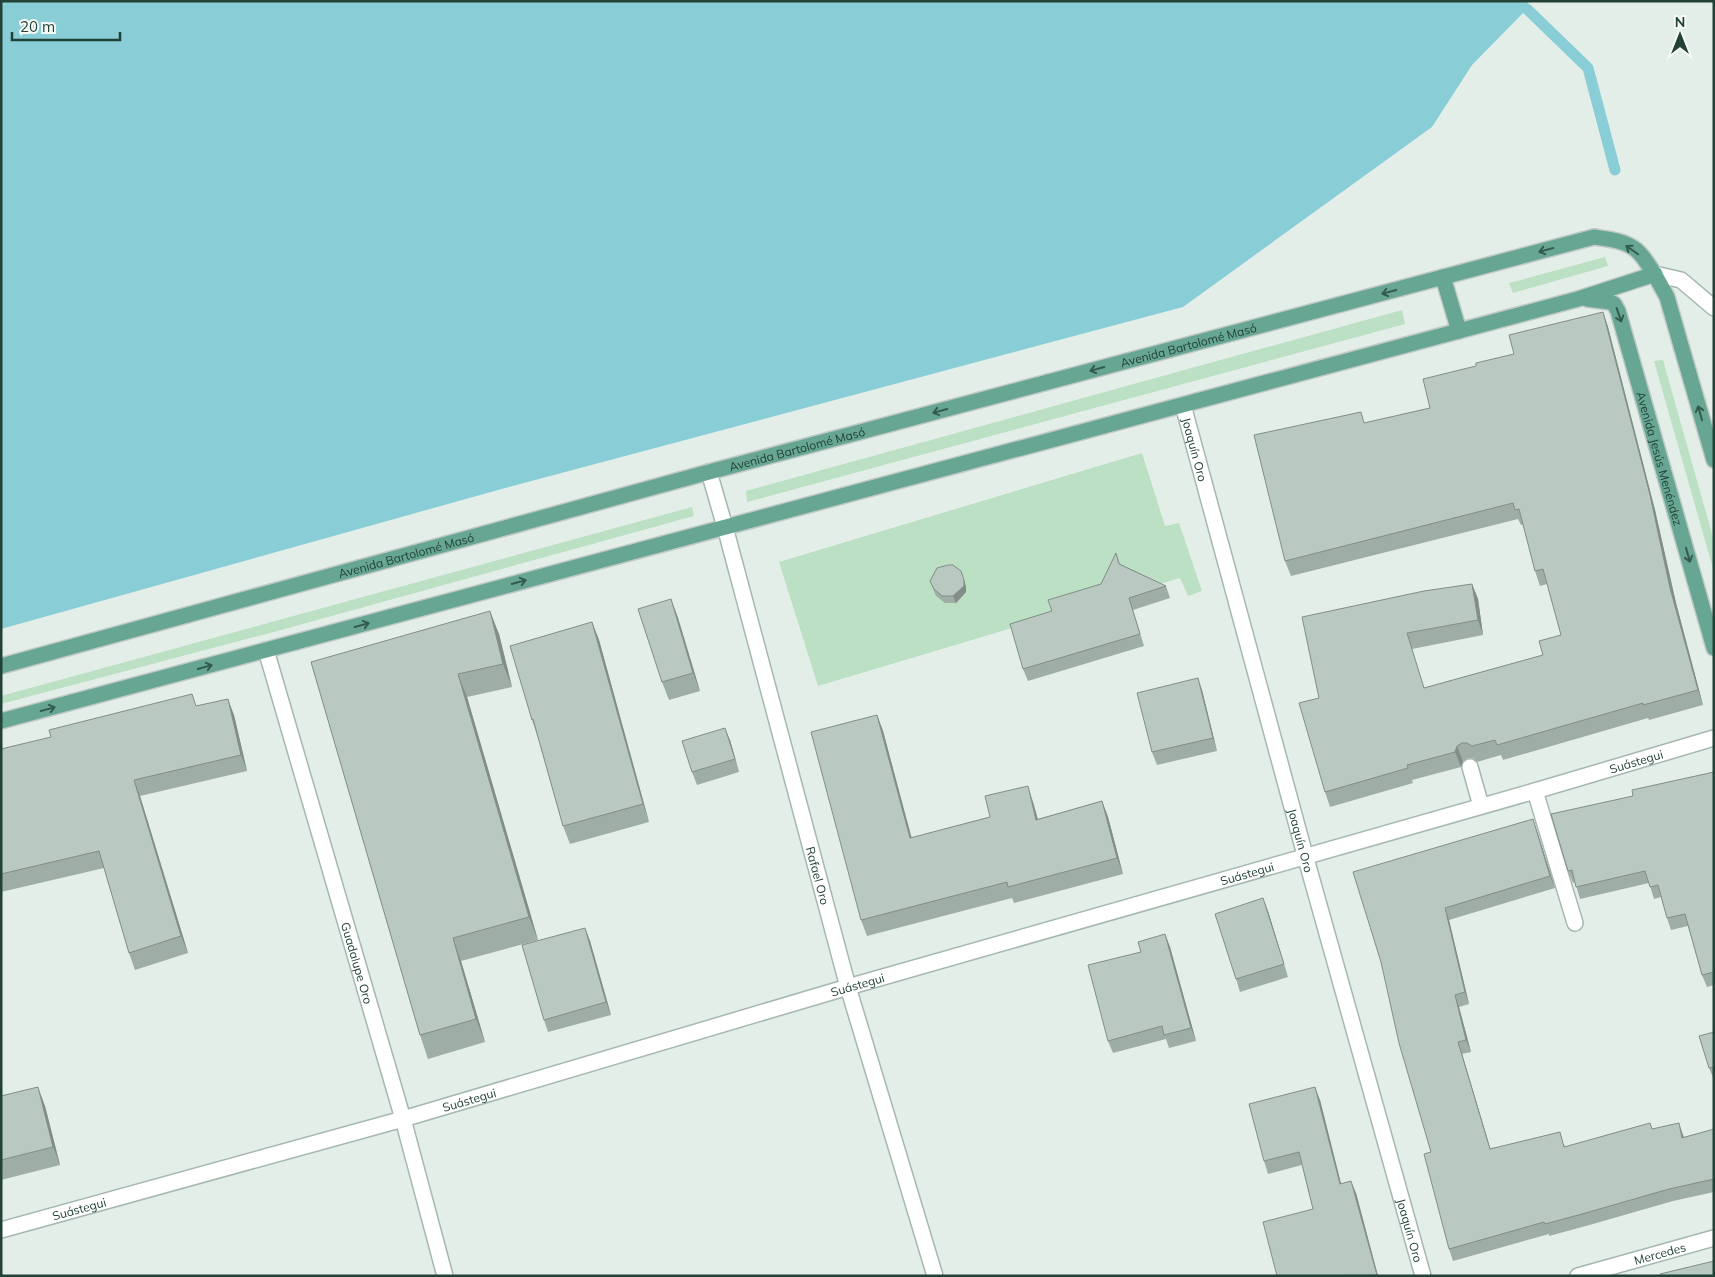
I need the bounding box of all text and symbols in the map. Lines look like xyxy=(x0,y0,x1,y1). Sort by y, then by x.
scale bar xyxy=(12,10,120,42)
north arrow xyxy=(1655,10,1705,60)
text: N xyxy=(1675,13,1685,31)
text: 20 m xyxy=(20,17,55,36)
one-way arrow xyxy=(1626,245,1639,256)
one-way arrow xyxy=(1539,246,1555,255)
one-way arrow xyxy=(1382,287,1398,297)
one-way arrow xyxy=(1615,307,1624,322)
street label: Avenida Bartolomé Masó xyxy=(1119,319,1258,370)
one-way arrow xyxy=(1089,365,1105,374)
street label: Avenida Jesús Menéndez xyxy=(1634,390,1686,527)
one-way arrow xyxy=(1695,405,1705,421)
one-way arrow xyxy=(932,407,948,416)
street label: Joaquín Oro xyxy=(1179,416,1211,483)
street label: Avenida Bartolomé Masó xyxy=(727,423,867,474)
street label: Avenida Bartolomé Masó xyxy=(337,529,476,581)
one-way arrow xyxy=(1683,547,1693,563)
one-way arrow xyxy=(511,577,527,587)
one-way arrow xyxy=(354,619,370,629)
one-way arrow xyxy=(197,661,213,671)
one-way arrow xyxy=(40,703,56,713)
street label: Suástegui xyxy=(1607,746,1665,776)
street label: Joaquín Oro xyxy=(1285,807,1317,874)
street label: Rafael Oro xyxy=(803,845,833,906)
street label: Suástegui xyxy=(1218,858,1276,888)
street label: Guadalupe Oro xyxy=(338,920,376,1006)
street label: Suástegui xyxy=(829,969,886,999)
street label: Suástegui xyxy=(440,1084,498,1114)
street label: Suástegui xyxy=(50,1194,108,1223)
street label: Joaquín Oro xyxy=(1394,1197,1426,1264)
street label: Mercedes xyxy=(1632,1239,1688,1268)

